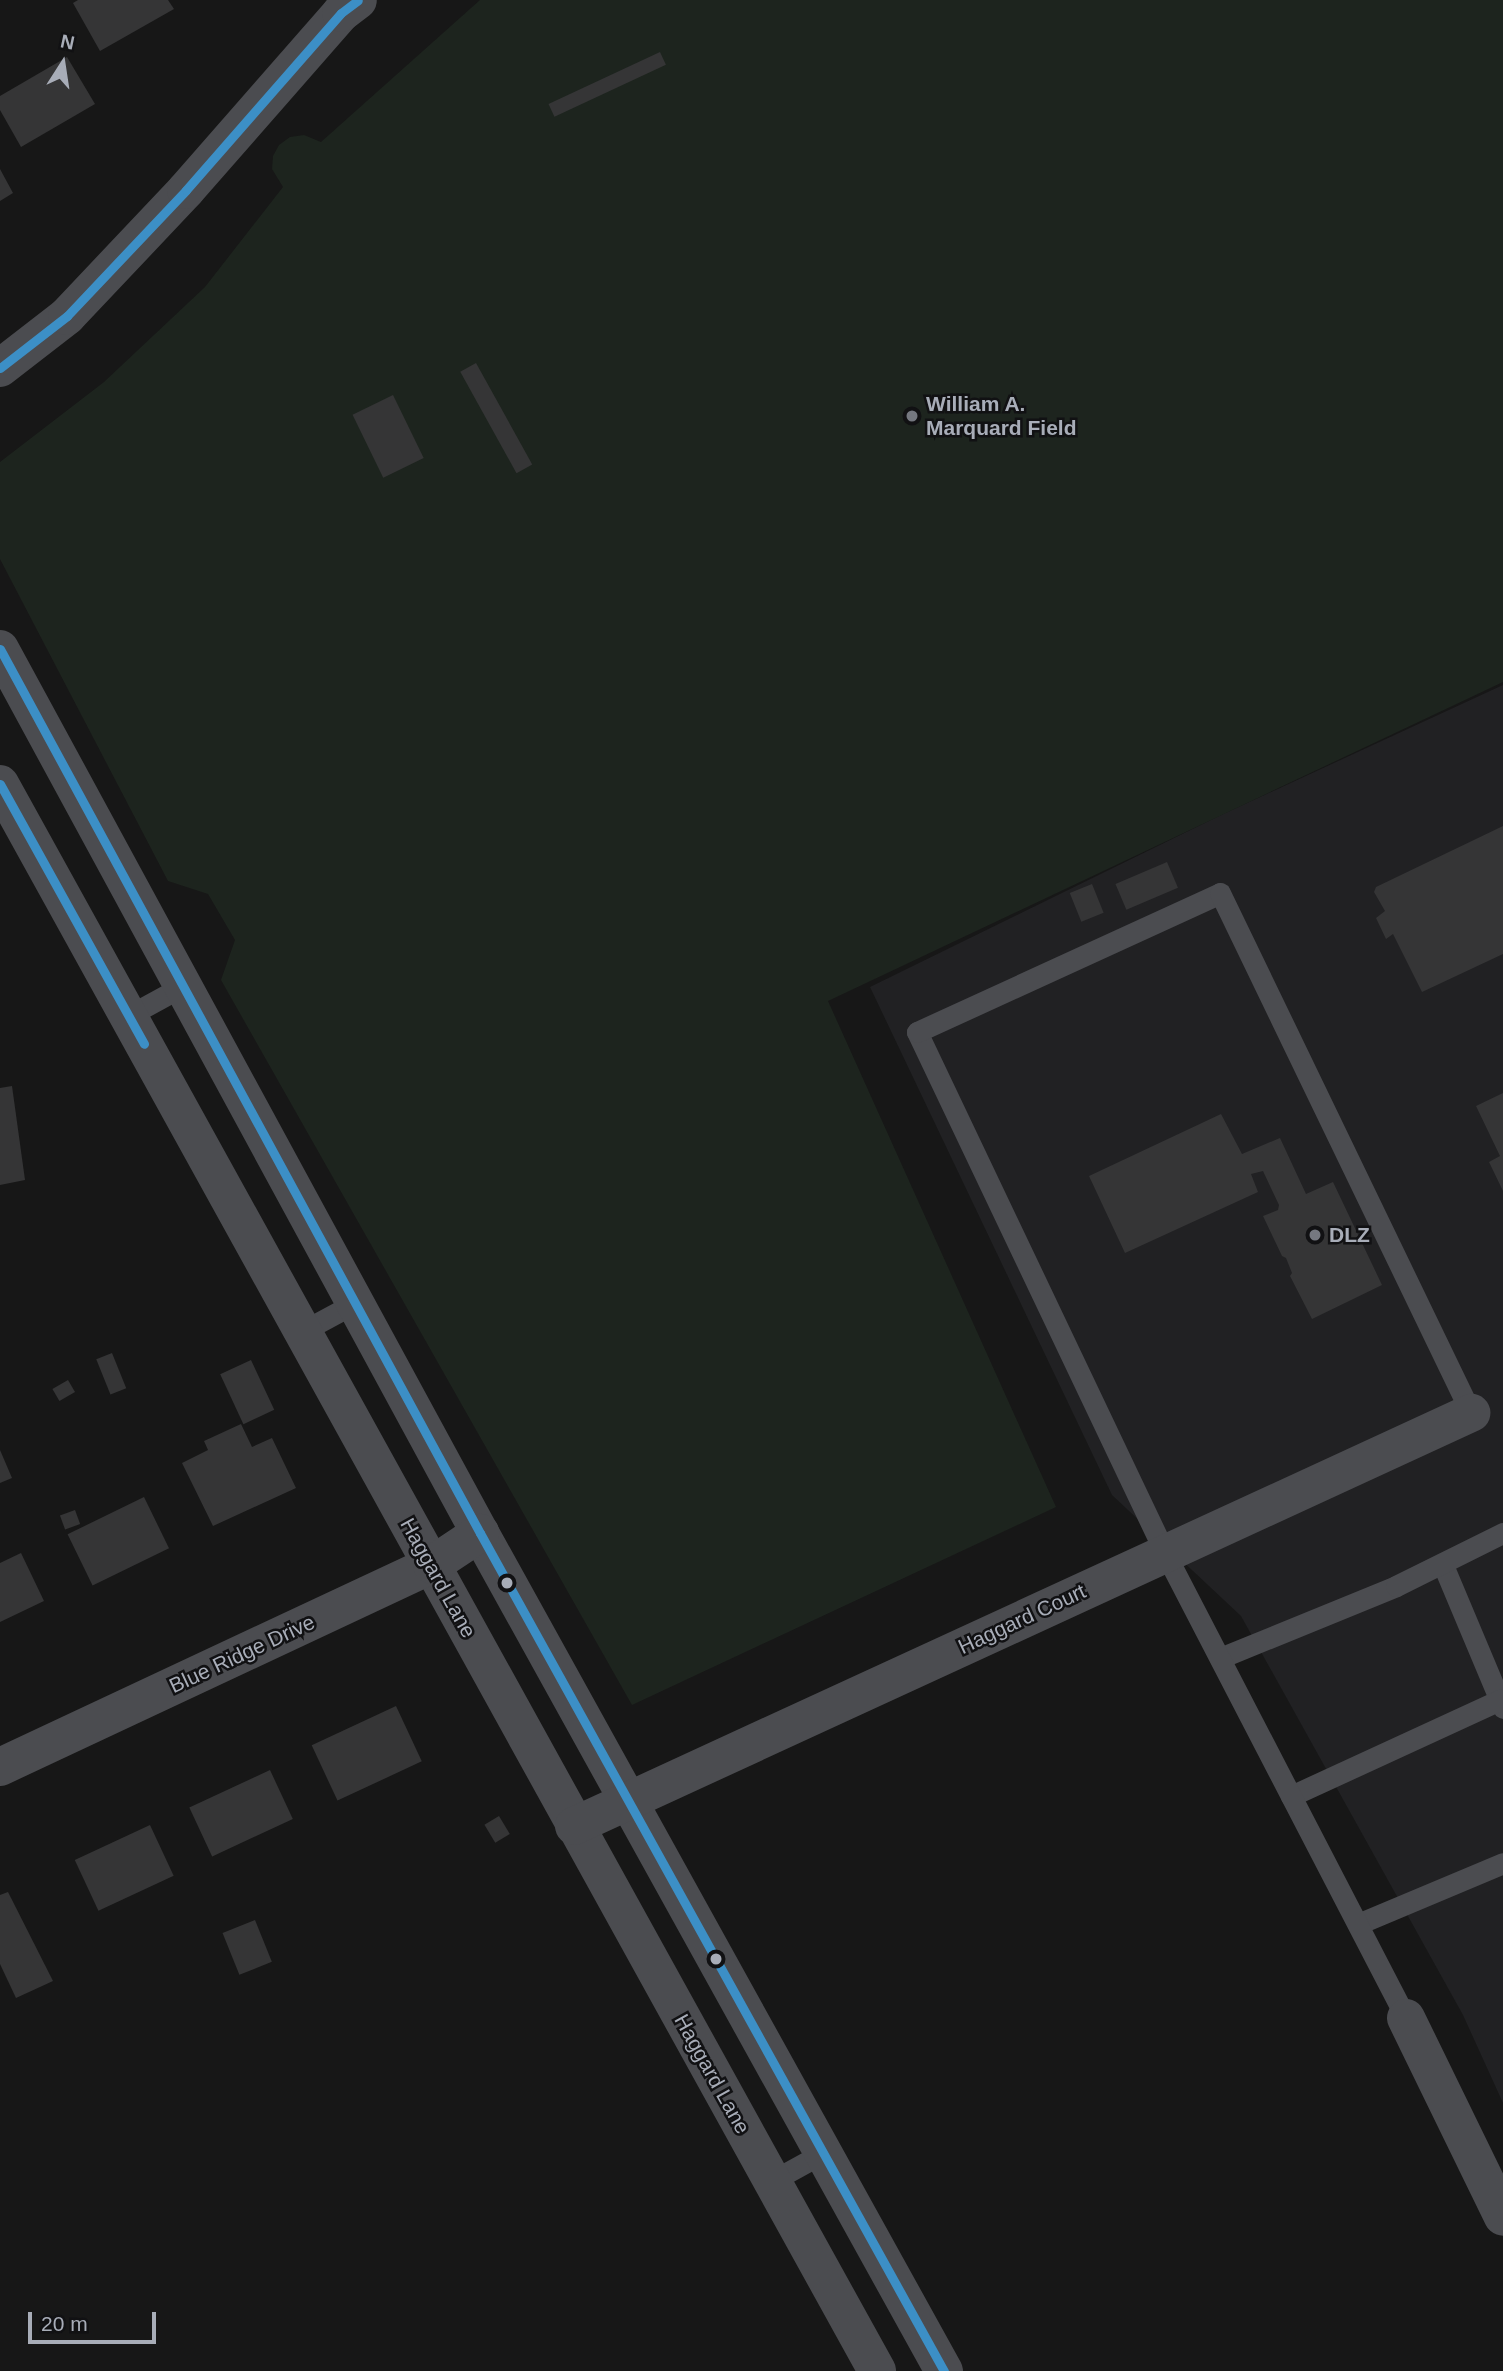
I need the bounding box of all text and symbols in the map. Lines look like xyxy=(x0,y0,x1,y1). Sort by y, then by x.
north arrow xyxy=(28,28,98,98)
text: N xyxy=(59,30,76,54)
place label: William A. Marquard Field xyxy=(926,391,1077,441)
marker: William A. Marquard Field xyxy=(904,408,920,424)
place label: DLZ xyxy=(1329,1222,1370,1248)
marker: DLZ xyxy=(1307,1227,1323,1243)
street label: Haggard Lane xyxy=(395,1514,481,1642)
unlabelled marker xyxy=(500,1576,514,1590)
street label: Haggard Court xyxy=(954,1578,1090,1660)
street label: Blue Ridge Drive xyxy=(165,1609,319,1699)
unlabelled marker xyxy=(709,1952,723,1966)
street label: Haggard Lane xyxy=(669,2010,755,2138)
scale bar xyxy=(32,2298,159,2342)
text: 20 m xyxy=(41,2312,88,2335)

